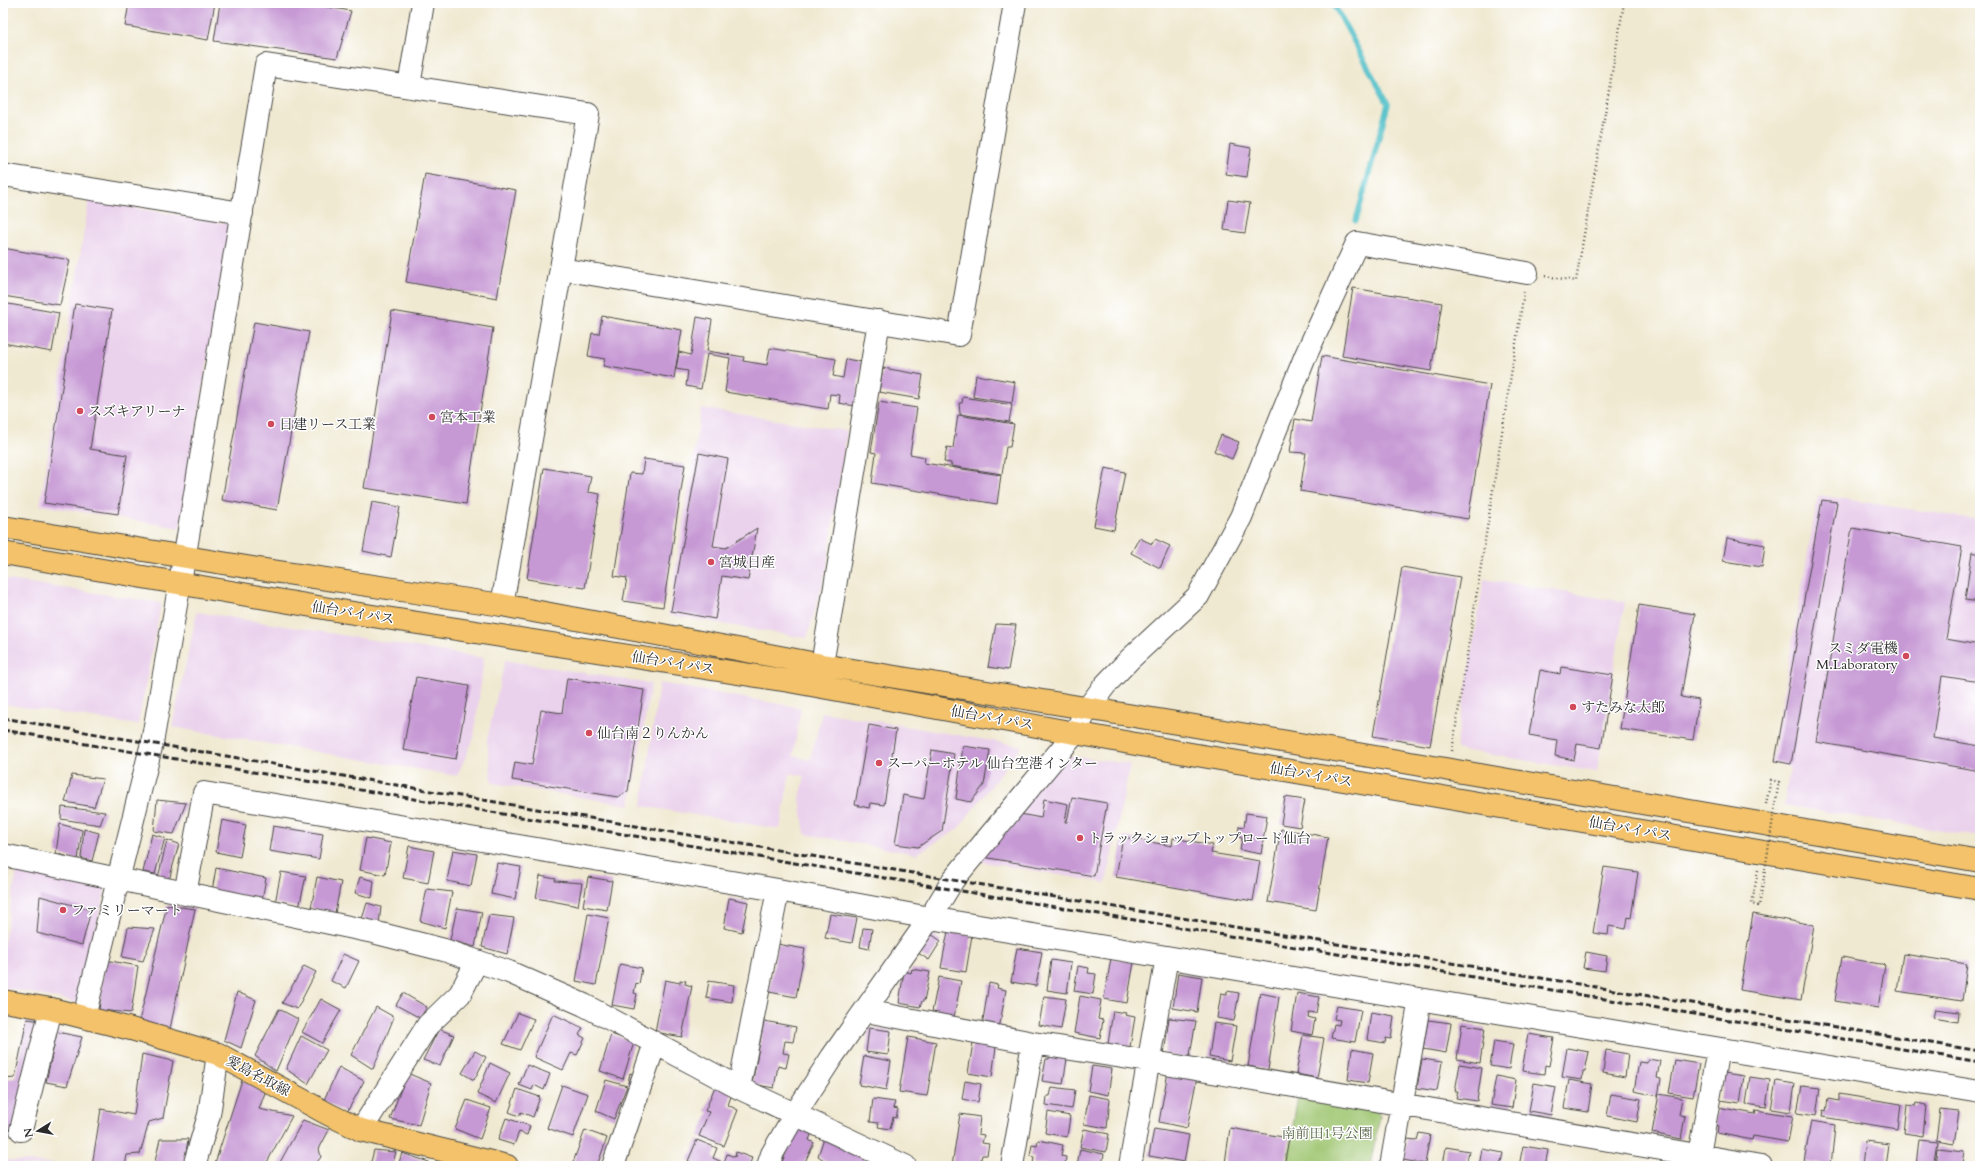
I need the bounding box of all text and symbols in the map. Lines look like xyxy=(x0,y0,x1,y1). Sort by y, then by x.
place label: スズキアリーナ xyxy=(88,402,185,421)
marker: スズキアリーナ xyxy=(75,406,85,416)
place label: 宮本工業 xyxy=(440,408,496,427)
marker: 宮本工業 xyxy=(427,412,437,422)
place label: 日建リース工業 xyxy=(279,415,376,434)
marker: 日建リース工業 xyxy=(266,419,276,429)
place label: 宮城日産 xyxy=(719,553,775,572)
marker: 宮城日産 xyxy=(706,557,716,567)
street label: 仙台バイパス xyxy=(310,597,396,629)
place label: スミダ電機 M.Laboratory xyxy=(1816,639,1899,674)
street label: 仙台バイパス xyxy=(630,647,716,679)
marker: スミダ電機 M.Laboratory xyxy=(1901,651,1911,661)
place label: すたみな太郎 xyxy=(1581,698,1665,717)
street label: 仙台バイパス xyxy=(949,701,1035,735)
marker: すたみな太郎 xyxy=(1568,702,1578,712)
place label: 仙台南２りんかん xyxy=(597,724,709,743)
marker: 仙台南２りんかん xyxy=(584,728,594,738)
place label: スーパーホテル 仙台空港インター xyxy=(887,754,1098,773)
marker: スーパーホテル 仙台空港インター xyxy=(874,758,884,768)
street label: 仙台バイパス xyxy=(1268,758,1354,792)
street label: 仙台バイパス xyxy=(1587,812,1673,846)
place label: トラックショップトップロード仙台 xyxy=(1088,829,1311,848)
marker: トラックショップトップロード仙台 xyxy=(1075,833,1085,843)
place label: ファミリーマート xyxy=(71,901,183,920)
marker: ファミリーマート xyxy=(58,905,68,915)
street label: 愛島名取線 xyxy=(223,1051,293,1101)
north arrow xyxy=(18,1111,58,1151)
park label: 南前田1号公園 xyxy=(1281,1124,1373,1143)
text: N xyxy=(20,1126,37,1139)

